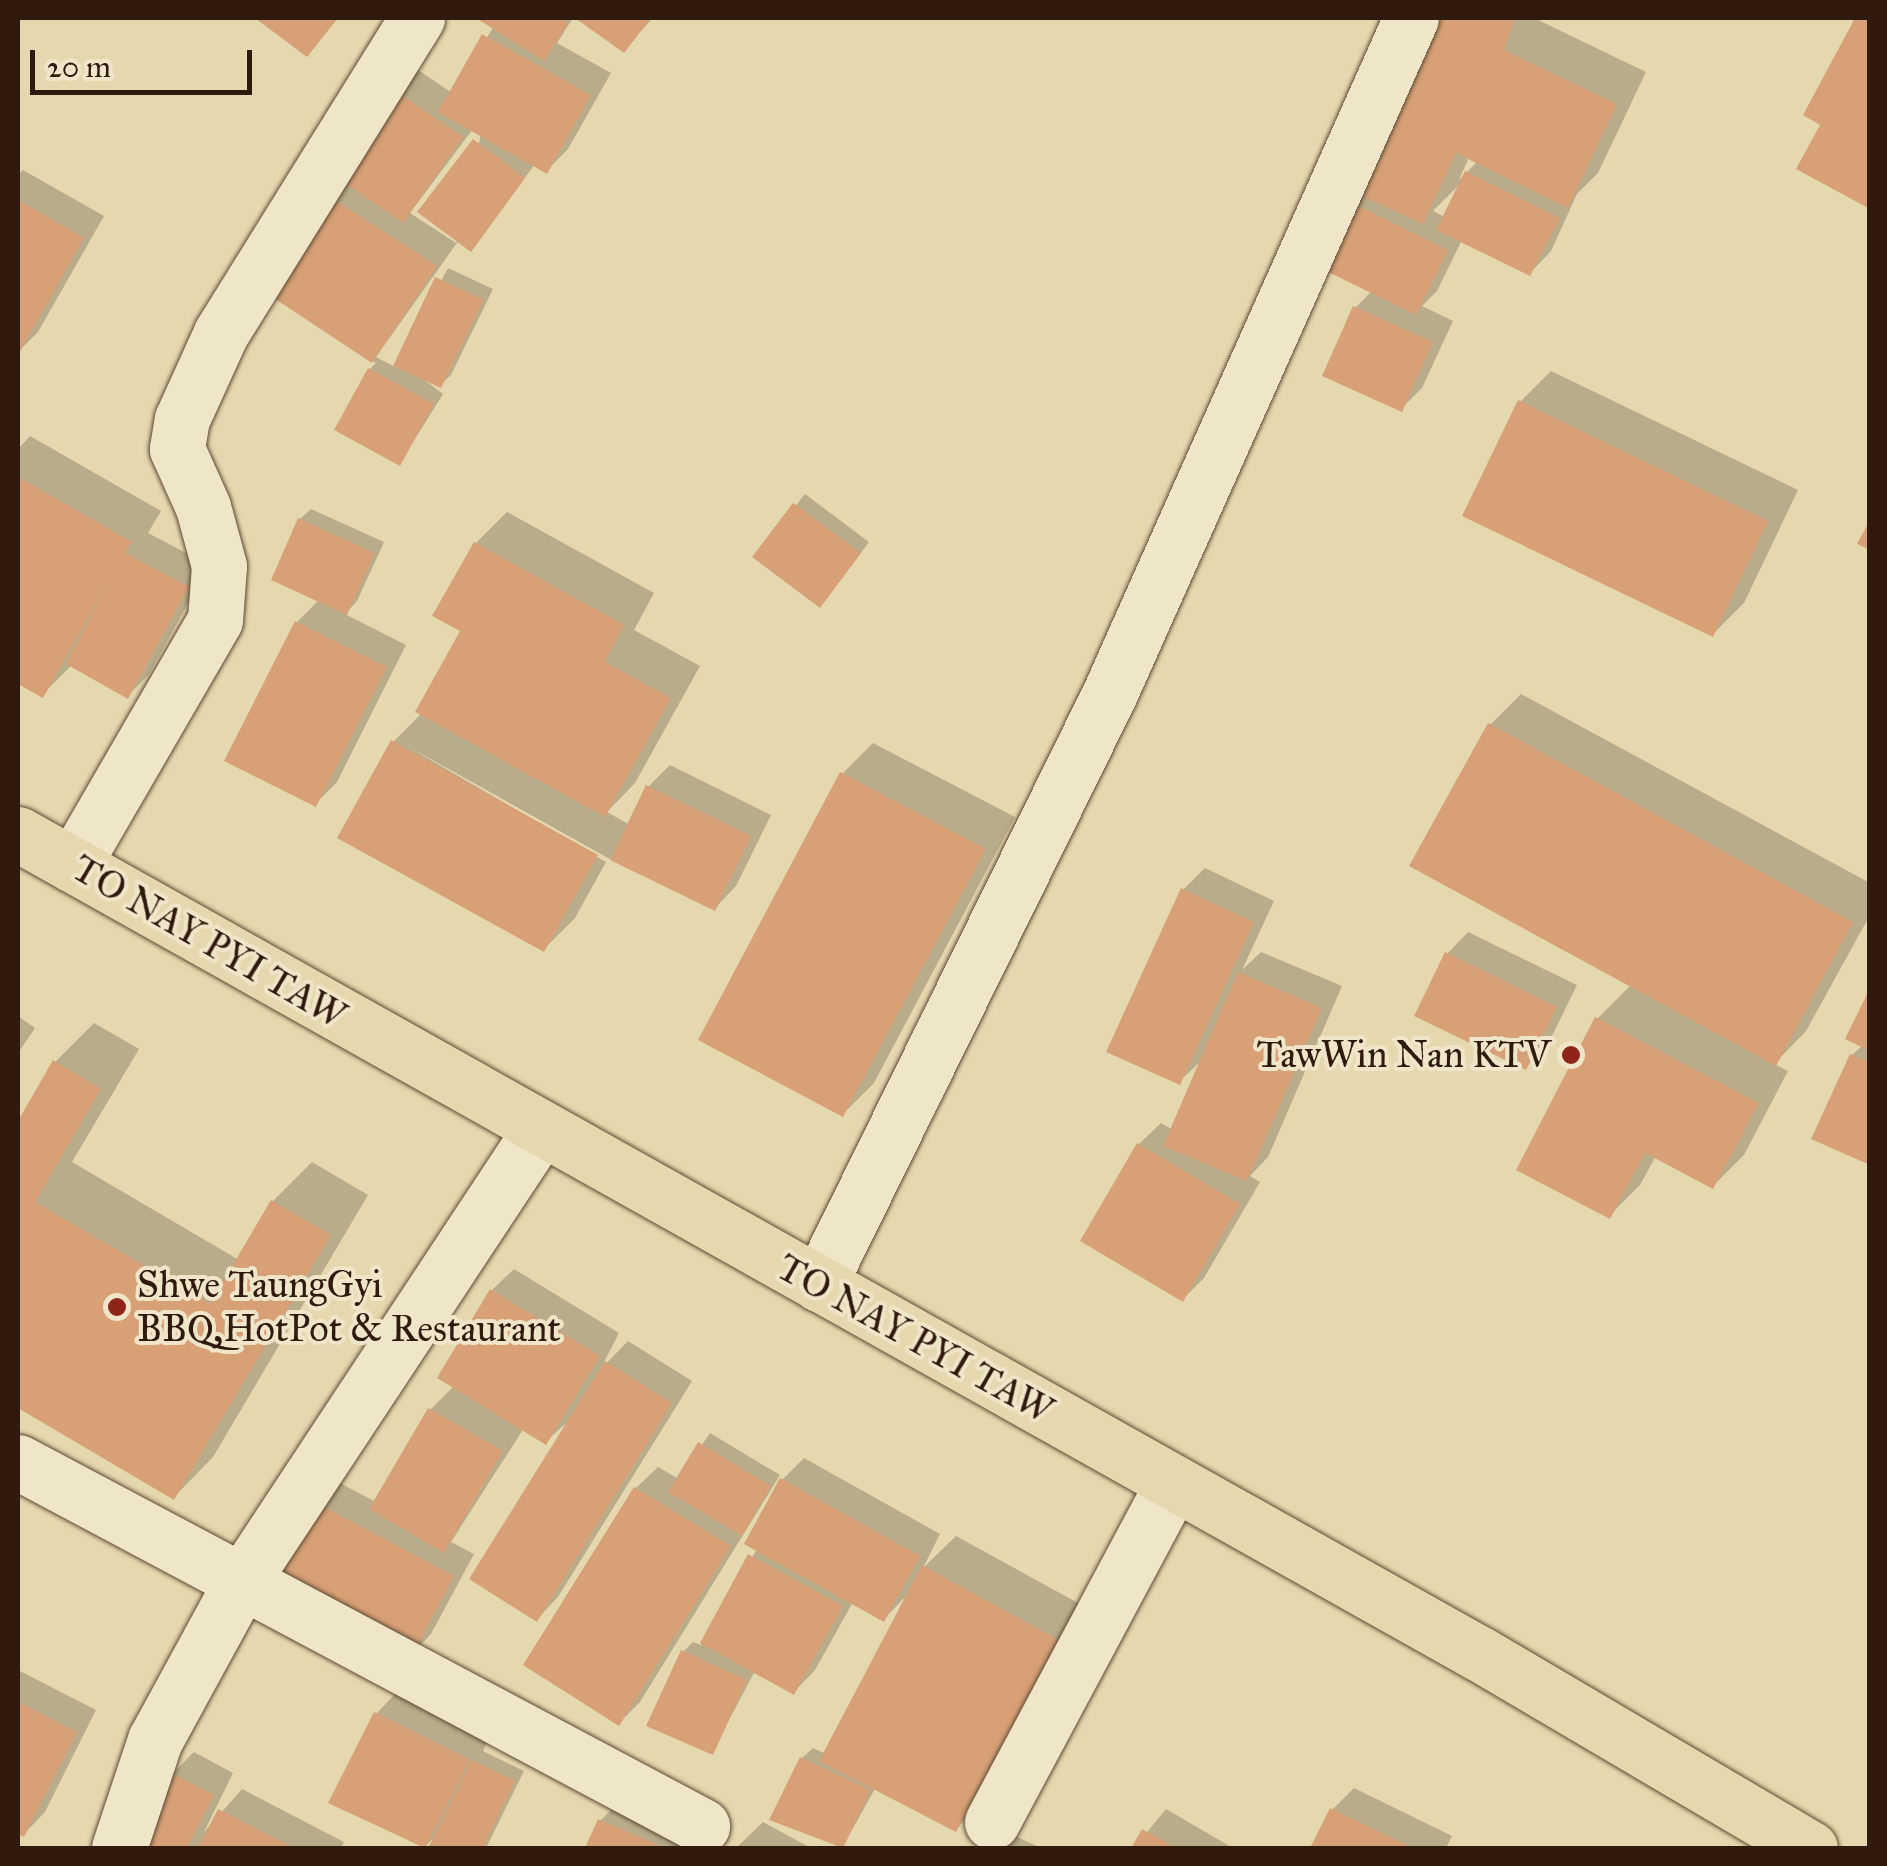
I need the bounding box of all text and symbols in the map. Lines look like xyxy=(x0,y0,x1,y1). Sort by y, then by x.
scale bar xyxy=(35,30,258,92)
text: 20 m xyxy=(47,49,111,85)
street label: TO NAY PYI TAW xyxy=(64,845,354,1039)
place label: TawWin Nan KTV xyxy=(1257,1032,1551,1078)
marker: TawWin Nan KTV xyxy=(1560,1044,1582,1066)
street label: TO NAY PYI TAW xyxy=(769,1244,1061,1434)
place label: Shwe TaungGyi BBQ,HotPot & Restaurant xyxy=(137,1262,561,1352)
marker: Shwe TaungGyi BBQ,HotPot & Restaurant xyxy=(106,1296,128,1318)

